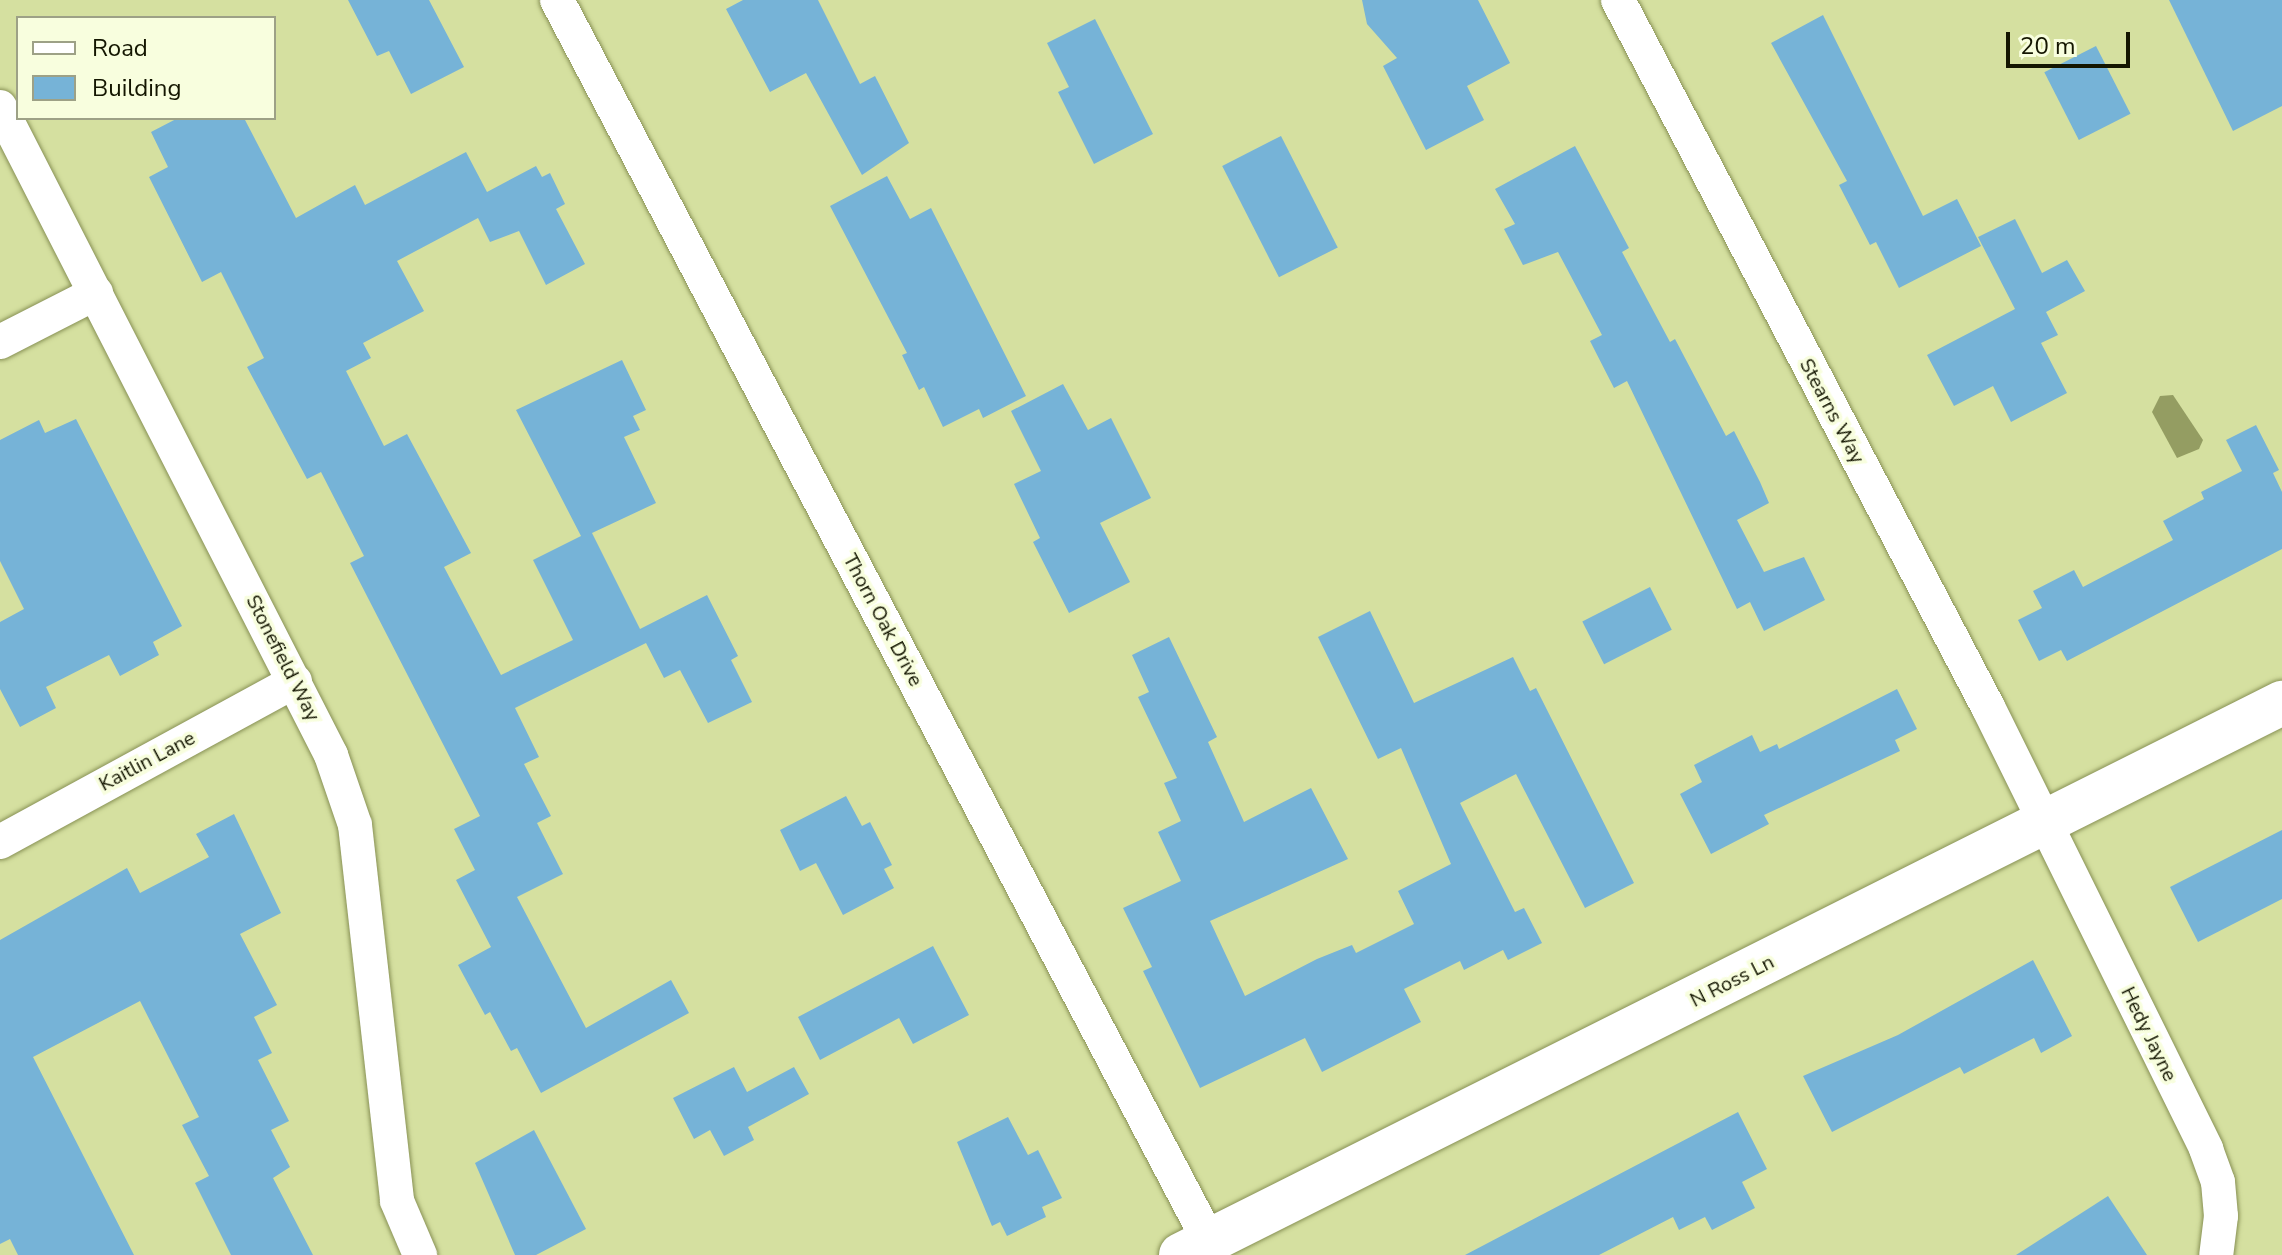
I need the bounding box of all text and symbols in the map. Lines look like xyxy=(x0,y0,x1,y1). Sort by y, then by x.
legend xyxy=(16,16,276,120)
scale bar xyxy=(2010,16,2134,66)
text: 20 m xyxy=(2020,30,2076,62)
text: Road xyxy=(92,32,148,64)
text: Building xyxy=(92,72,182,104)
street label: Stearns Way xyxy=(1794,354,1870,468)
street label: Thorn Oak Drive xyxy=(838,550,928,690)
street label: Stonefield Way xyxy=(241,591,325,725)
street label: Kaitlin Lane xyxy=(95,726,199,796)
street label: N Ross Ln xyxy=(1686,950,1778,1012)
street label: Hedy Jayne xyxy=(2116,983,2182,1085)

